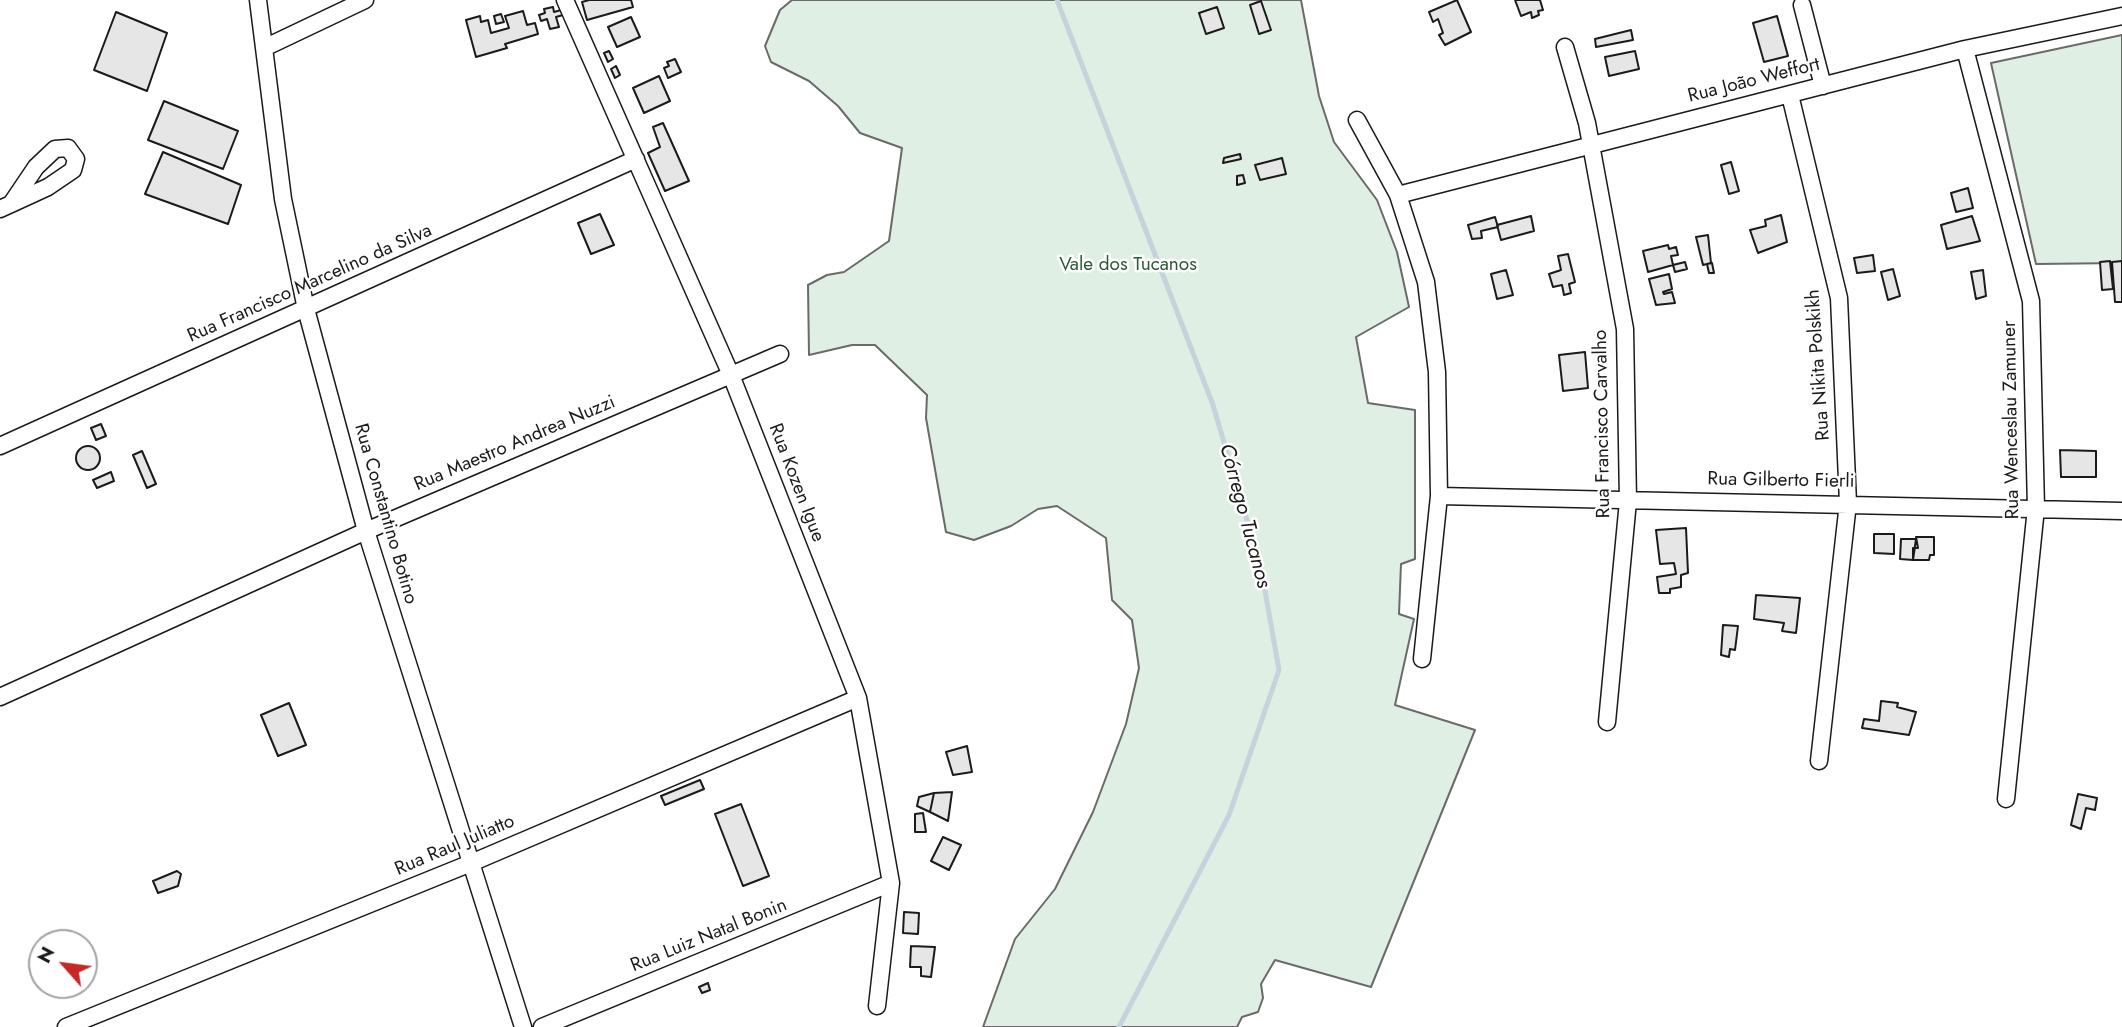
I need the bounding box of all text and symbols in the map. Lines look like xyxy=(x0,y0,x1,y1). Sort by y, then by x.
street label: Rua João Weffort xyxy=(1686,54,1822,108)
street label: Rua Francisco Marcelino da Silva xyxy=(184,220,436,348)
park label: Vale dos Tucanos xyxy=(1059,254,1197,276)
street label: Rua Nikita Polskikh xyxy=(1802,289,1836,441)
street label: Rua Wenceslau Zamuner xyxy=(1999,320,2025,520)
street label: Rua Francisco Carvalho xyxy=(1590,330,1616,518)
street label: Rua Maestro Andrea Nuzzi xyxy=(411,391,619,497)
street label: Rua Constantino Botino xyxy=(348,421,422,607)
street label: Rua Kozen Igue xyxy=(763,421,829,545)
water label: Córrego Tucanos xyxy=(1213,441,1275,591)
street label: Rua Gilberto Fierli xyxy=(1707,468,1855,494)
street label: Rua Raul Juliatto xyxy=(392,811,518,881)
street label: Rua Luiz Natal Bonin xyxy=(628,894,790,978)
north arrow xyxy=(28,929,98,999)
text: N xyxy=(30,942,61,968)

